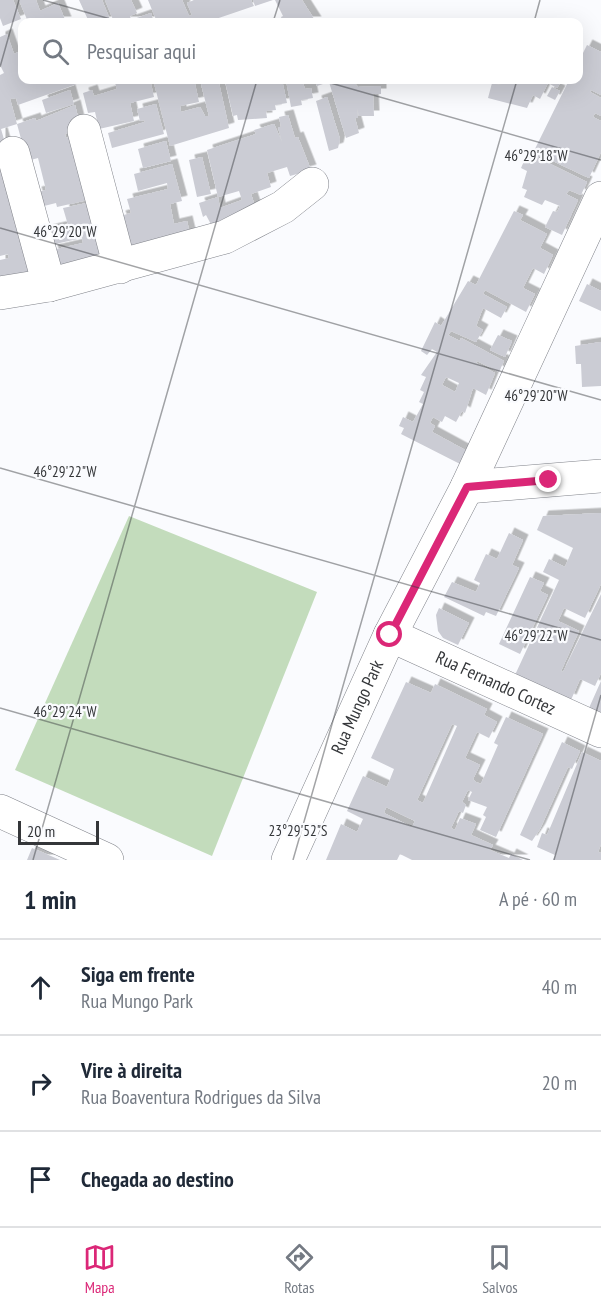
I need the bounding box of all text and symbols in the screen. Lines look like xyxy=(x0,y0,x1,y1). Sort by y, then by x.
search box xyxy=(18,18,583,84)
icon: search xyxy=(39,35,72,68)
text: Pesquisar aqui xyxy=(87,37,196,65)
text: 46°29'18"W xyxy=(504,146,568,165)
text: 46°29'20"W xyxy=(33,222,97,241)
text: 46°29'20"W xyxy=(504,386,568,405)
text: 46°29'22"W xyxy=(33,462,97,481)
route end xyxy=(535,466,561,492)
route start xyxy=(376,621,402,647)
text: 46°29'22"W xyxy=(504,626,568,645)
street label: Rua Fernando Cortez xyxy=(432,645,559,720)
street label: Rua Mungo Park xyxy=(326,656,388,757)
text: 46°29'24"W xyxy=(33,702,97,721)
scale bar xyxy=(18,818,99,846)
text: 20 m xyxy=(27,821,55,841)
text: 23°29'52"S xyxy=(268,821,328,840)
text: 1 min xyxy=(24,883,77,916)
text: A pé · 60 m xyxy=(499,886,577,912)
text: Siga em frente xyxy=(81,960,195,988)
icon: ahead xyxy=(24,971,57,1004)
text: 40 m xyxy=(542,974,577,1000)
text: Rua Mungo Park xyxy=(81,988,193,1014)
text: Vire à direita xyxy=(81,1056,182,1084)
icon: right xyxy=(24,1067,57,1100)
text: 20 m xyxy=(542,1070,577,1096)
text: Rua Boaventura Rodrigues da Silva xyxy=(81,1084,321,1110)
icon: arrive xyxy=(24,1163,57,1196)
text: Chegada ao destino xyxy=(81,1165,234,1193)
tab: Mapa xyxy=(83,1241,116,1297)
tab: Rotas xyxy=(283,1241,316,1297)
tab: Salvos xyxy=(482,1241,518,1297)

